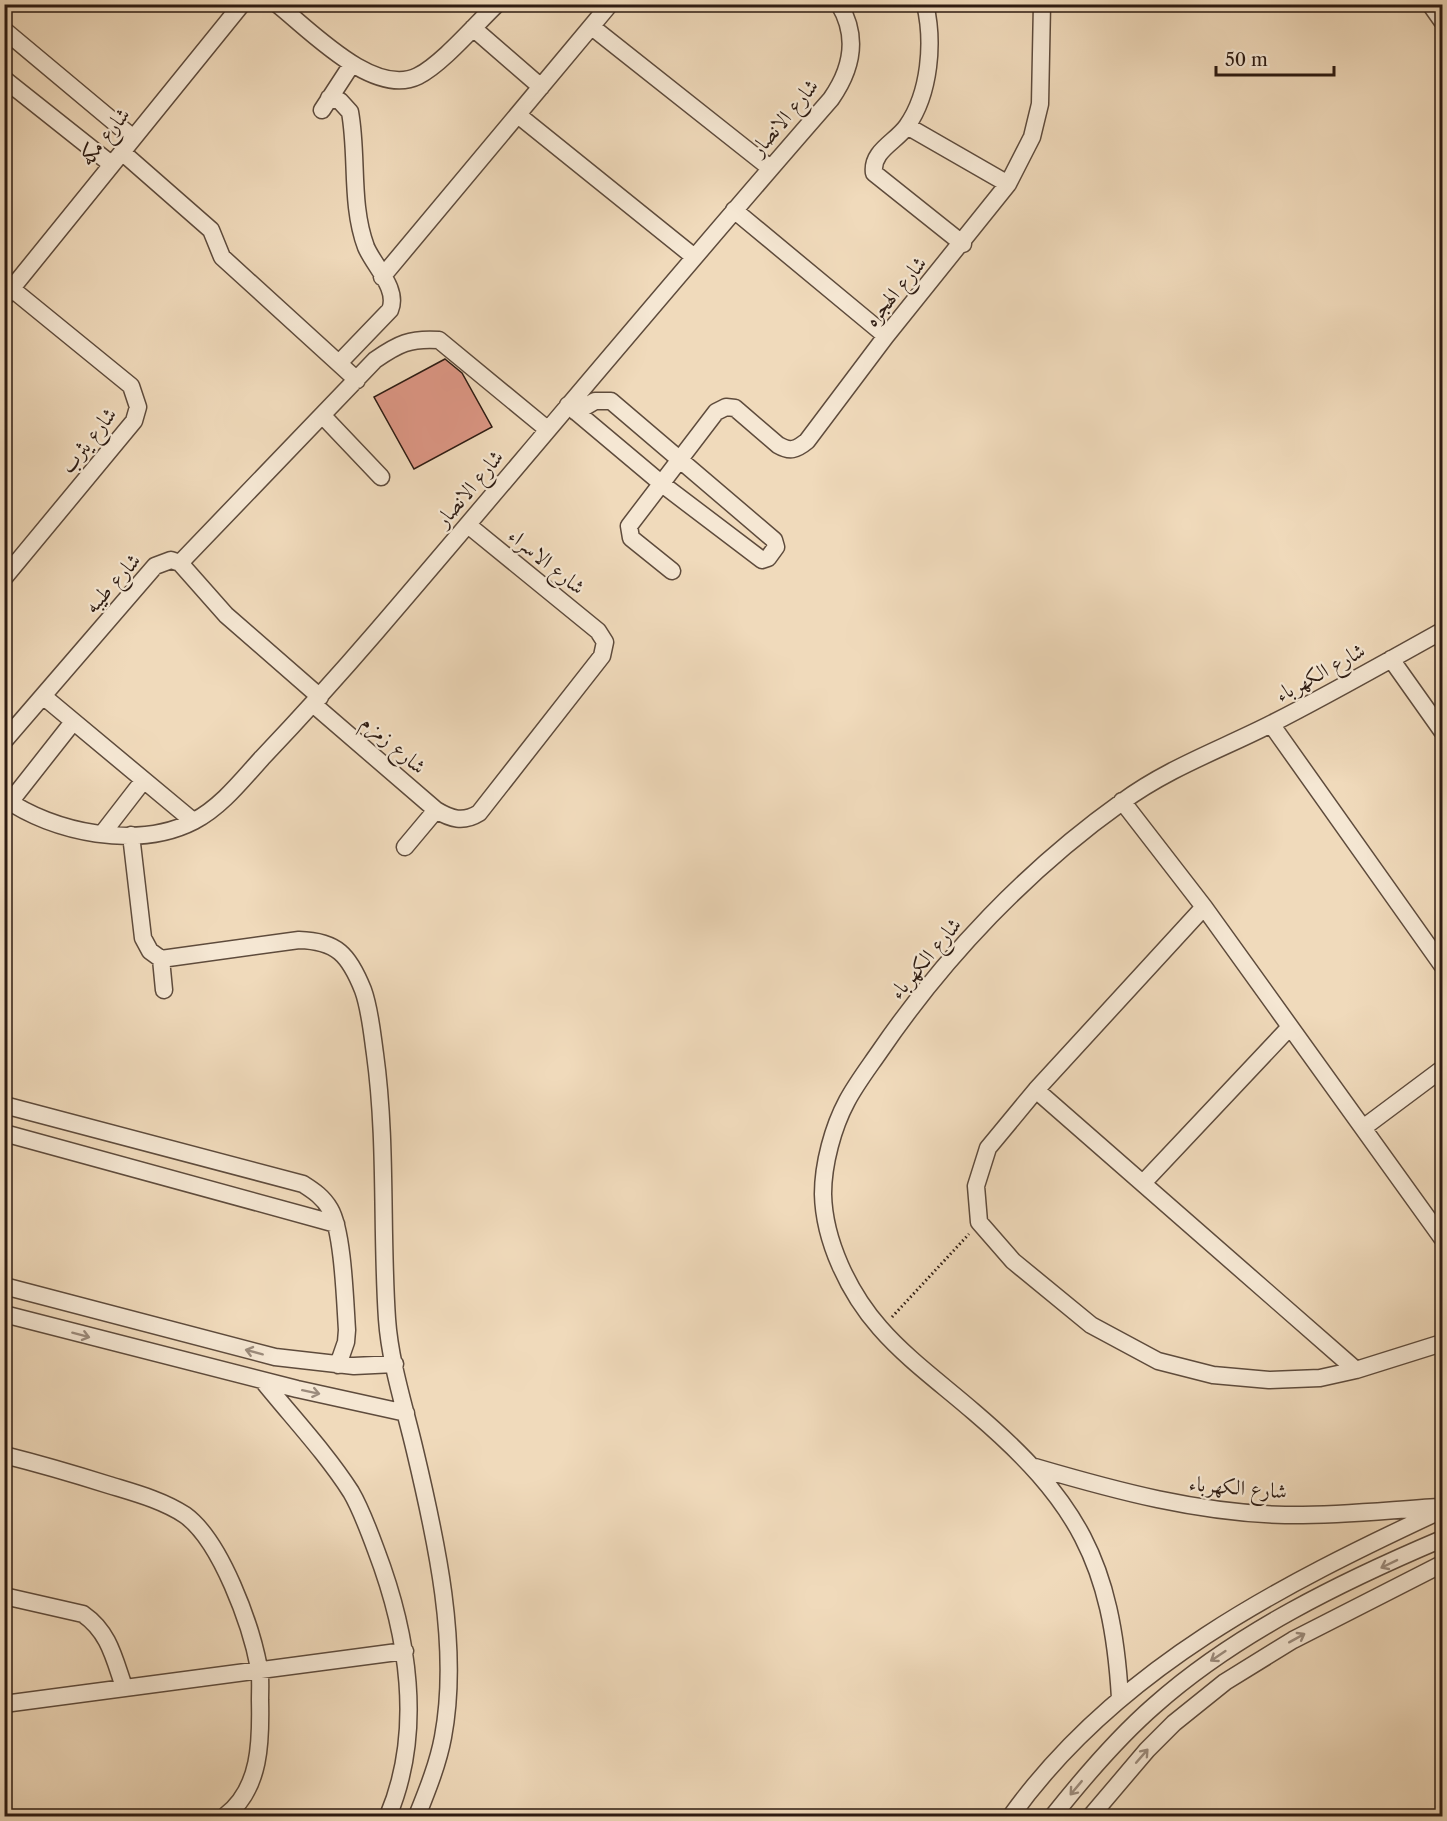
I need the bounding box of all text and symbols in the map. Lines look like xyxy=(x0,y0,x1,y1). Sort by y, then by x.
scale bar xyxy=(1216,39,1334,77)
text: 50 m xyxy=(1225,49,1268,71)
street label: شارع الانصار xyxy=(743,74,828,166)
street label: شارع مكه xyxy=(73,102,139,174)
street label: شارع الهجره xyxy=(858,251,936,335)
street label: شارع يثرب xyxy=(54,402,126,482)
street label: شارع الانصار xyxy=(428,445,513,537)
street label: شارع الاسراء xyxy=(500,522,590,604)
street label: شارع طيبه xyxy=(79,548,150,622)
street label: شارع الكهرباء xyxy=(1271,637,1372,712)
street label: شارع زمزم xyxy=(353,709,431,783)
street label: شارع الكهرباء xyxy=(884,912,971,1008)
one-way arrow xyxy=(71,1329,90,1341)
one-way arrow xyxy=(245,1345,264,1357)
one-way arrow xyxy=(301,1387,320,1399)
street label: شارع الكهرباء xyxy=(1187,1470,1288,1510)
one-way arrow xyxy=(1381,1558,1399,1570)
one-way arrow xyxy=(1288,1632,1305,1644)
one-way arrow xyxy=(1210,1650,1227,1662)
one-way arrow xyxy=(1136,1748,1149,1764)
one-way arrow xyxy=(1069,1780,1082,1796)

